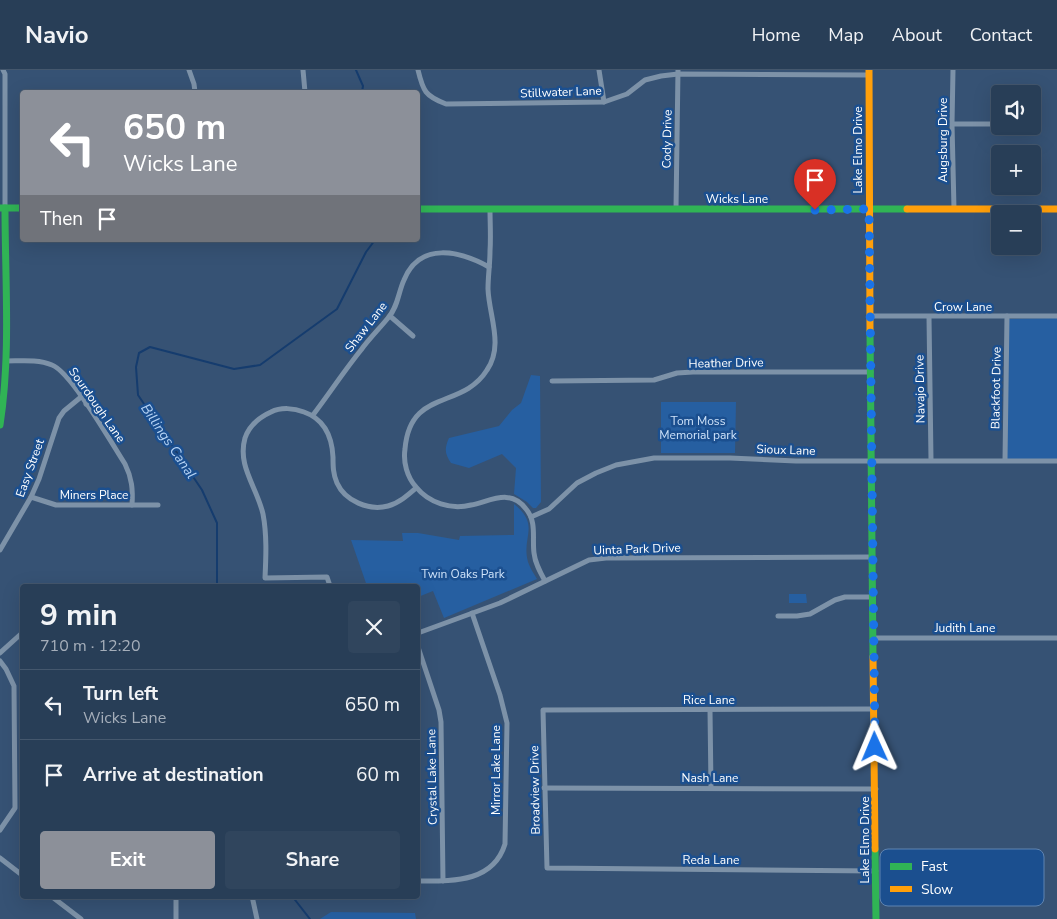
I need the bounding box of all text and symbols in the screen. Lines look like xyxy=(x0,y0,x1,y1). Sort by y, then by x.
text: Navio xyxy=(25,19,89,51)
text: Home xyxy=(752,23,800,47)
text: Map xyxy=(828,23,864,47)
text: About xyxy=(892,23,942,47)
text: Contact xyxy=(970,23,1032,47)
street label: Stillwater Lane xyxy=(520,83,602,101)
map controls xyxy=(991,85,1041,255)
button: sound xyxy=(991,85,1041,135)
street label: Augsburg Drive xyxy=(935,98,951,182)
text: 650 m xyxy=(123,104,226,151)
street label: Lake Elmo Drive xyxy=(850,106,866,194)
street label: Cody Drive xyxy=(658,109,676,169)
icon: left xyxy=(40,110,105,175)
button: + xyxy=(991,145,1041,195)
text: Wicks Lane xyxy=(123,149,237,179)
pin xyxy=(794,159,836,210)
icon: arrive xyxy=(801,166,829,194)
street label: Wicks Lane xyxy=(706,191,768,207)
icon: arrive xyxy=(93,205,121,233)
button: − xyxy=(991,205,1041,255)
text: Then xyxy=(40,206,83,232)
street label: Shaw Lane xyxy=(341,299,391,355)
street label: Crow Lane xyxy=(934,299,992,315)
street label: Blackfoot Drive xyxy=(987,347,1005,429)
street label: Heather Drive xyxy=(688,354,764,372)
street label: Navajo Drive xyxy=(911,355,929,423)
street label: Sourdough Lane xyxy=(65,364,129,446)
water label: Billings Canal xyxy=(136,400,201,483)
park label: Tom Moss Memorial park xyxy=(659,413,738,443)
street label: Easy Street xyxy=(12,436,48,499)
street label: Sioux Lane xyxy=(756,441,816,459)
street label: Miners Place xyxy=(60,487,128,503)
street label: Uinta Park Drive xyxy=(593,539,681,559)
park label: Twin Oaks Park xyxy=(421,566,506,582)
text: 9 min xyxy=(40,595,118,636)
button: close xyxy=(348,601,400,653)
street label: Judith Lane xyxy=(934,620,995,636)
text: 710 m · 12:20 xyxy=(40,635,141,657)
text: Turn left xyxy=(83,681,158,707)
icon: left xyxy=(40,691,68,719)
text: 650 m xyxy=(345,692,400,718)
street label: Rice Lane xyxy=(683,692,735,708)
text: Wicks Lane xyxy=(83,707,166,729)
position arrow xyxy=(848,720,900,772)
street label: Mirror Lake Lane xyxy=(488,725,504,815)
street label: Crystal Lake Lane xyxy=(423,729,441,825)
street label: Broadview Drive xyxy=(526,745,544,835)
icon: arrive xyxy=(40,761,68,789)
text: Arrive at destination xyxy=(83,762,264,788)
text: 60 m xyxy=(356,762,400,788)
street label: Nash Lane xyxy=(682,770,739,786)
street label: Lake Elmo Drive xyxy=(857,796,873,884)
button: Exit xyxy=(40,831,215,889)
button: Share xyxy=(225,831,400,889)
legend xyxy=(880,849,1044,906)
street label: Reda Lane xyxy=(683,852,739,868)
text: Fast xyxy=(921,857,947,876)
text: Slow xyxy=(921,880,953,899)

